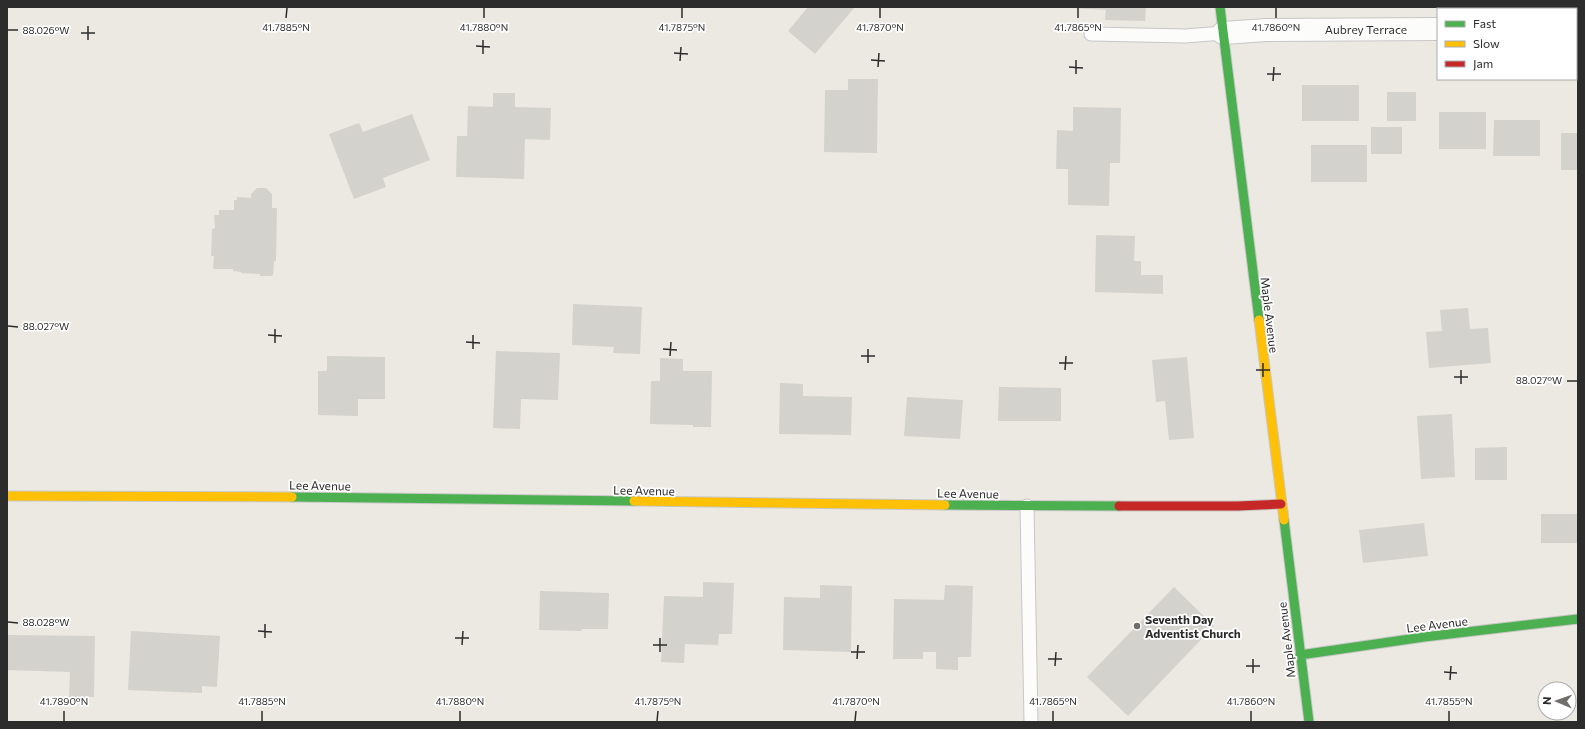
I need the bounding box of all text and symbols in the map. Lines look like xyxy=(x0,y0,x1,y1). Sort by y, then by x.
legend xyxy=(1437,8,1577,80)
text: Fast xyxy=(1473,16,1496,30)
text: 41.7885°N xyxy=(262,21,310,33)
text: 41.7880°N xyxy=(460,21,508,33)
text: 41.7875°N xyxy=(659,21,705,33)
text: 41.7870°N xyxy=(856,21,904,33)
text: 41.7865°N xyxy=(1054,21,1102,33)
text: 41.7860°N xyxy=(1252,21,1300,33)
street label: Aubrey Terrace xyxy=(1325,22,1407,36)
text: 88.026°W xyxy=(22,24,70,36)
text: Slow xyxy=(1473,36,1500,50)
text: Jam xyxy=(1473,56,1493,71)
street label: Maple Avenue xyxy=(1258,276,1282,354)
text: 88.027°W xyxy=(23,320,69,332)
text: 88.027°W xyxy=(1516,374,1562,386)
street label: Lee Avenue xyxy=(289,477,351,493)
street label: Lee Avenue xyxy=(613,482,675,498)
street label: Lee Avenue xyxy=(937,485,999,501)
street label: Maple Avenue xyxy=(1274,601,1298,679)
place label: Seventh Day Adventist Church xyxy=(1145,612,1241,640)
street label: Lee Avenue xyxy=(1405,613,1469,635)
text: 88.028°W xyxy=(22,616,70,628)
marker: Seventh Day Adventist Church xyxy=(1132,621,1142,631)
north arrow xyxy=(1537,681,1577,721)
text: 41.7890°N xyxy=(40,695,88,707)
text: 41.7885°N xyxy=(238,695,286,707)
text: 41.7880°N xyxy=(436,695,484,707)
text: 41.7875°N xyxy=(635,695,681,707)
text: 41.7870°N xyxy=(832,695,880,707)
text: 41.7865°N xyxy=(1029,695,1077,707)
text: 41.7860°N xyxy=(1227,695,1275,707)
text: 41.7855°N xyxy=(1425,695,1473,707)
text: N xyxy=(1540,696,1553,705)

